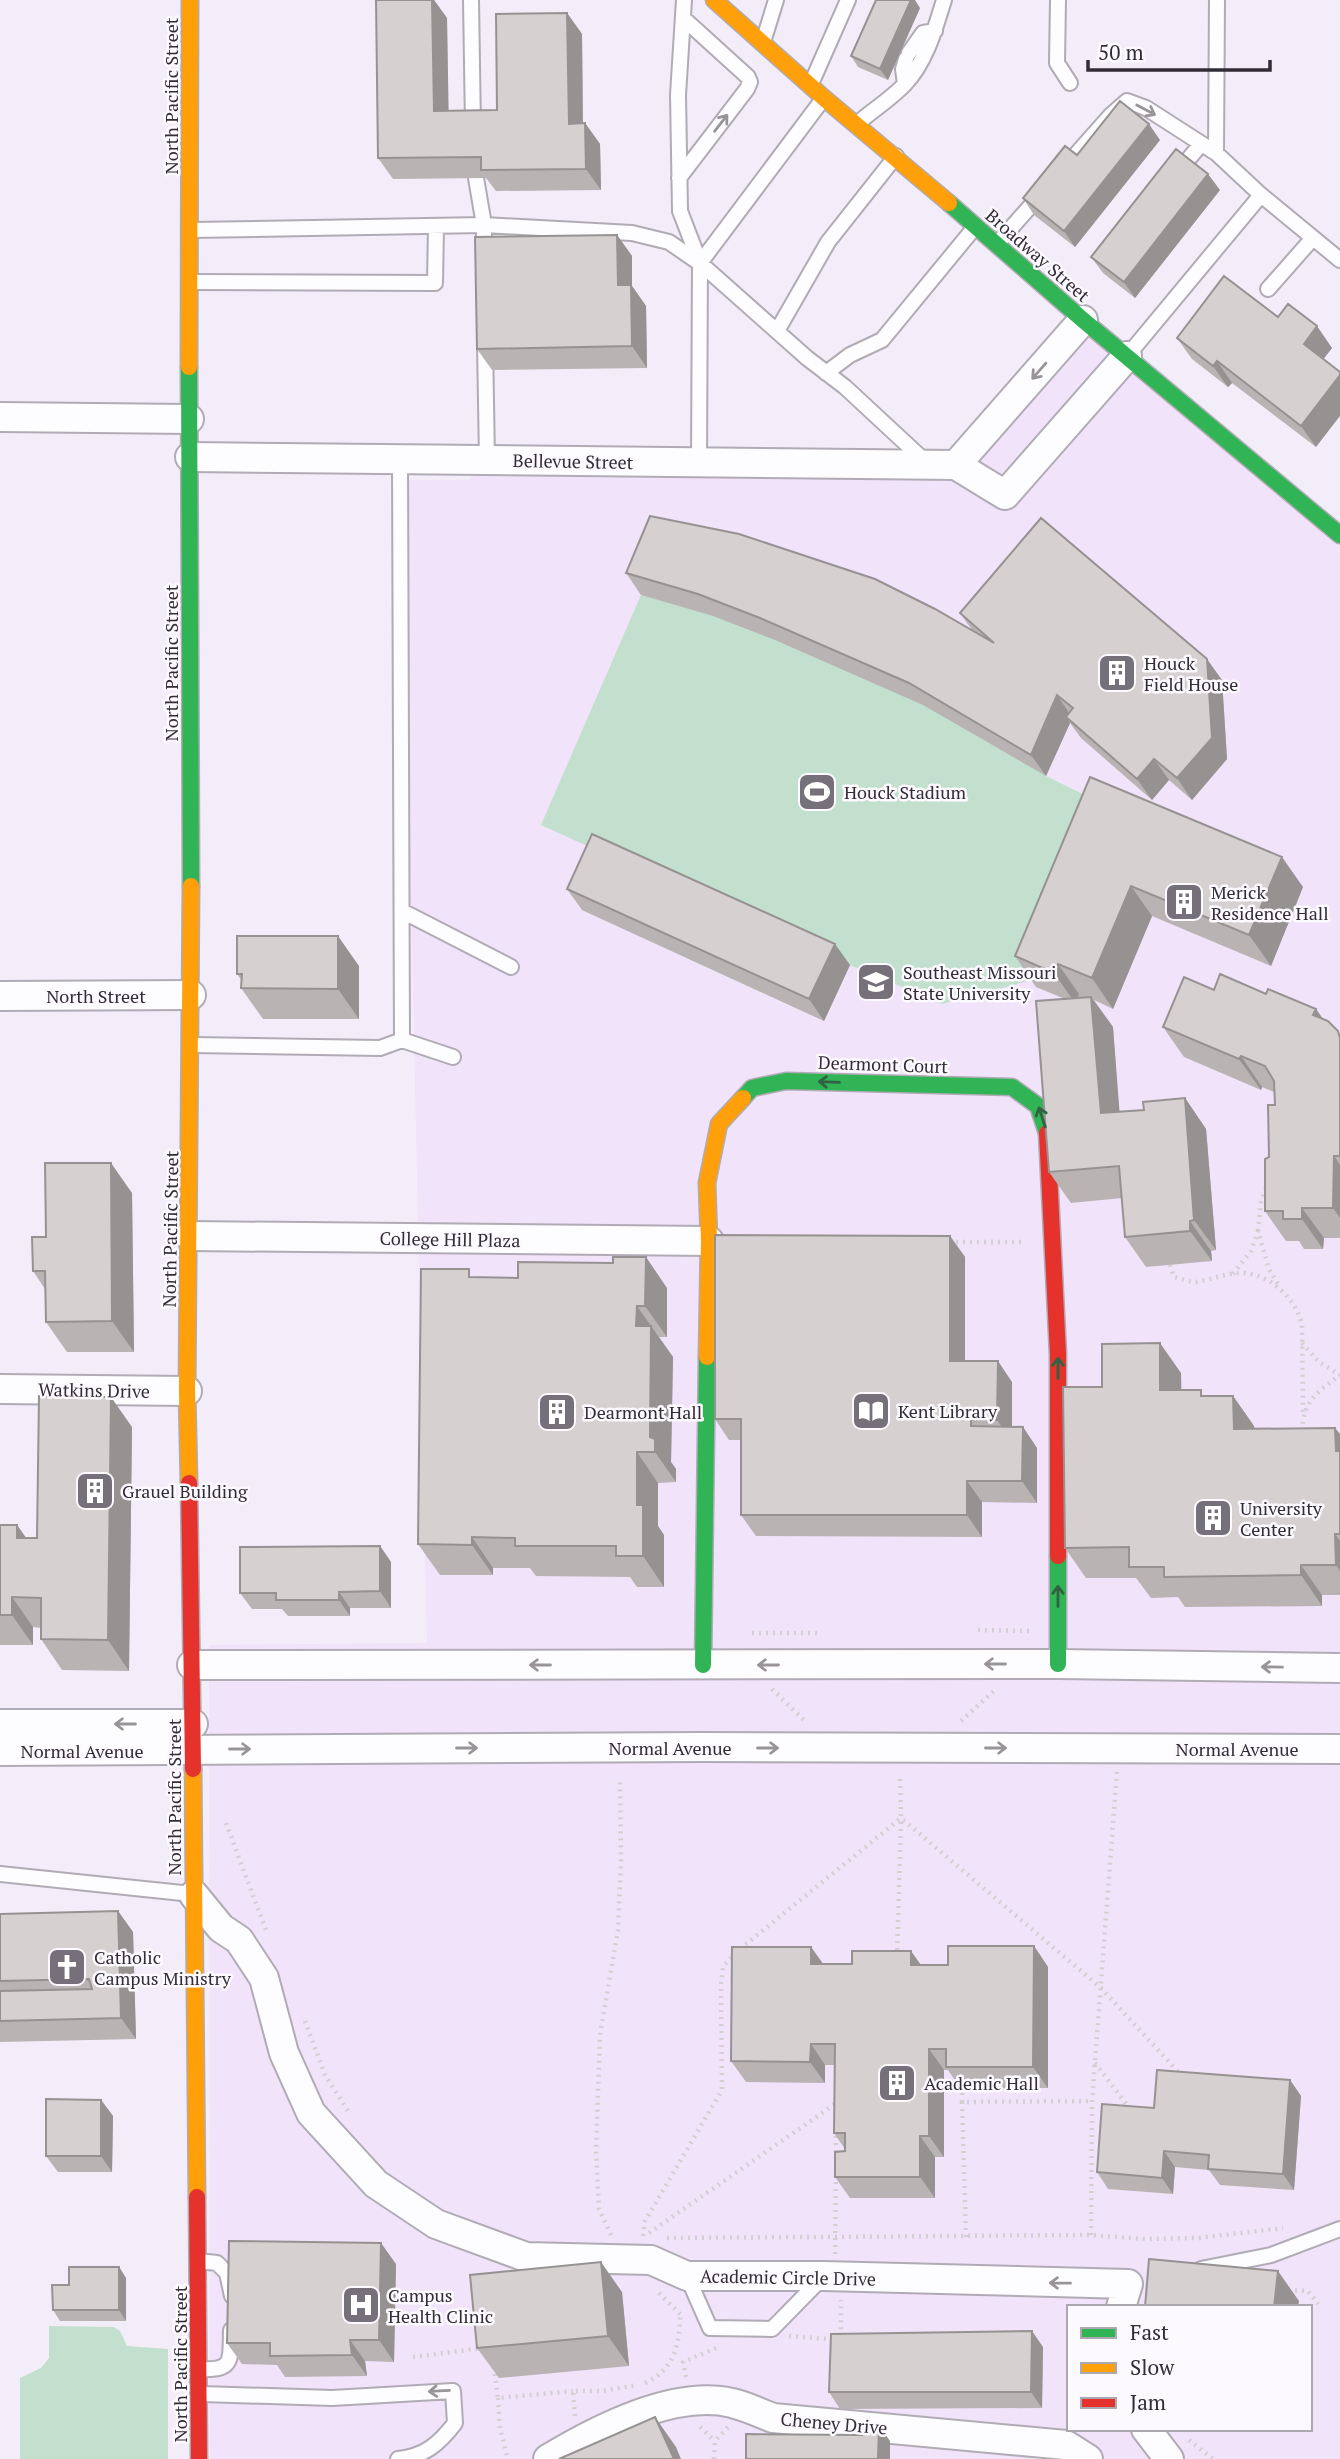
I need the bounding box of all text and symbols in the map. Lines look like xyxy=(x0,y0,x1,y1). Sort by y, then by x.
street label: North Pacific Street xyxy=(159,17,183,174)
scale bar xyxy=(1088,28,1270,72)
text: 50 m xyxy=(1098,38,1144,66)
one-way arrow xyxy=(1135,104,1156,117)
one-way arrow xyxy=(713,115,728,133)
street label: Broadway Street xyxy=(981,203,1095,307)
one-way arrow xyxy=(1030,362,1047,379)
street label: Bellevue Street xyxy=(512,448,634,474)
street label: North Pacific Street xyxy=(159,584,183,741)
place label: Houck Field House xyxy=(1144,651,1238,696)
building icon: Houck Field House xyxy=(1096,652,1138,694)
sports icon: Houck Stadium xyxy=(796,771,838,813)
place label: Houck Stadium xyxy=(844,780,967,804)
place label: Merick Residence Hall xyxy=(1211,880,1329,925)
building icon: Merick Residence Hall xyxy=(1163,881,1205,923)
place label: Southeast Missouri State University xyxy=(903,960,1056,1005)
school or university icon: Southeast Missouri State University xyxy=(855,961,897,1003)
street label: North Street xyxy=(46,984,146,1008)
street label: Dearmont Court xyxy=(818,1050,949,1078)
one-way arrow xyxy=(818,1075,841,1088)
one-way arrow xyxy=(1035,1107,1047,1129)
street label: North Pacific Street xyxy=(157,1150,183,1308)
street label: College Hill Plaza xyxy=(379,1226,521,1252)
one-way arrow xyxy=(1051,1357,1065,1380)
street label: Watkins Drive xyxy=(38,1377,150,1403)
library icon: Kent Library xyxy=(850,1390,892,1432)
building icon: Dearmont Hall xyxy=(536,1391,578,1433)
place label: Kent Library xyxy=(898,1399,998,1423)
place label: Dearmont Hall xyxy=(584,1400,702,1424)
building icon: Grauel Building xyxy=(74,1470,116,1512)
place label: Grauel Building xyxy=(122,1479,248,1503)
place label: University Center xyxy=(1240,1496,1323,1541)
building icon: University Center xyxy=(1192,1497,1234,1539)
one-way arrow xyxy=(1051,1584,1065,1607)
one-way arrow xyxy=(984,1657,1007,1671)
one-way arrow xyxy=(529,1658,552,1672)
one-way arrow xyxy=(757,1658,780,1672)
one-way arrow xyxy=(1261,1661,1284,1674)
one-way arrow xyxy=(113,1717,136,1731)
street label: North Pacific Street xyxy=(162,1718,186,1875)
street label: Normal Avenue xyxy=(608,1736,732,1760)
street label: Normal Avenue xyxy=(1175,1737,1299,1761)
street label: Normal Avenue xyxy=(20,1739,144,1763)
one-way arrow xyxy=(756,1741,779,1755)
one-way arrow xyxy=(984,1741,1007,1755)
one-way arrow xyxy=(455,1742,478,1755)
one-way arrow xyxy=(228,1743,251,1756)
place label: Catholic Campus Ministry xyxy=(94,1945,232,1990)
church icon: Catholic Campus Ministry xyxy=(46,1946,88,1988)
building icon: Academic Hall xyxy=(876,2062,918,2104)
place label: Academic Hall xyxy=(924,2071,1039,2095)
street label: Academic Circle Drive xyxy=(700,2263,876,2291)
one-way arrow xyxy=(1049,2276,1072,2289)
place label: Campus Health Clinic xyxy=(388,2283,493,2328)
hospital icon: Campus Health Clinic xyxy=(340,2284,382,2326)
street label: North Pacific Street xyxy=(168,2285,192,2442)
legend xyxy=(1067,2305,1312,2431)
text: Fast xyxy=(1130,2318,1169,2346)
text: Slow xyxy=(1130,2353,1175,2381)
one-way arrow xyxy=(428,2385,451,2398)
text: Jam xyxy=(1130,2388,1166,2416)
street label: Cheney Drive xyxy=(780,2406,888,2440)

